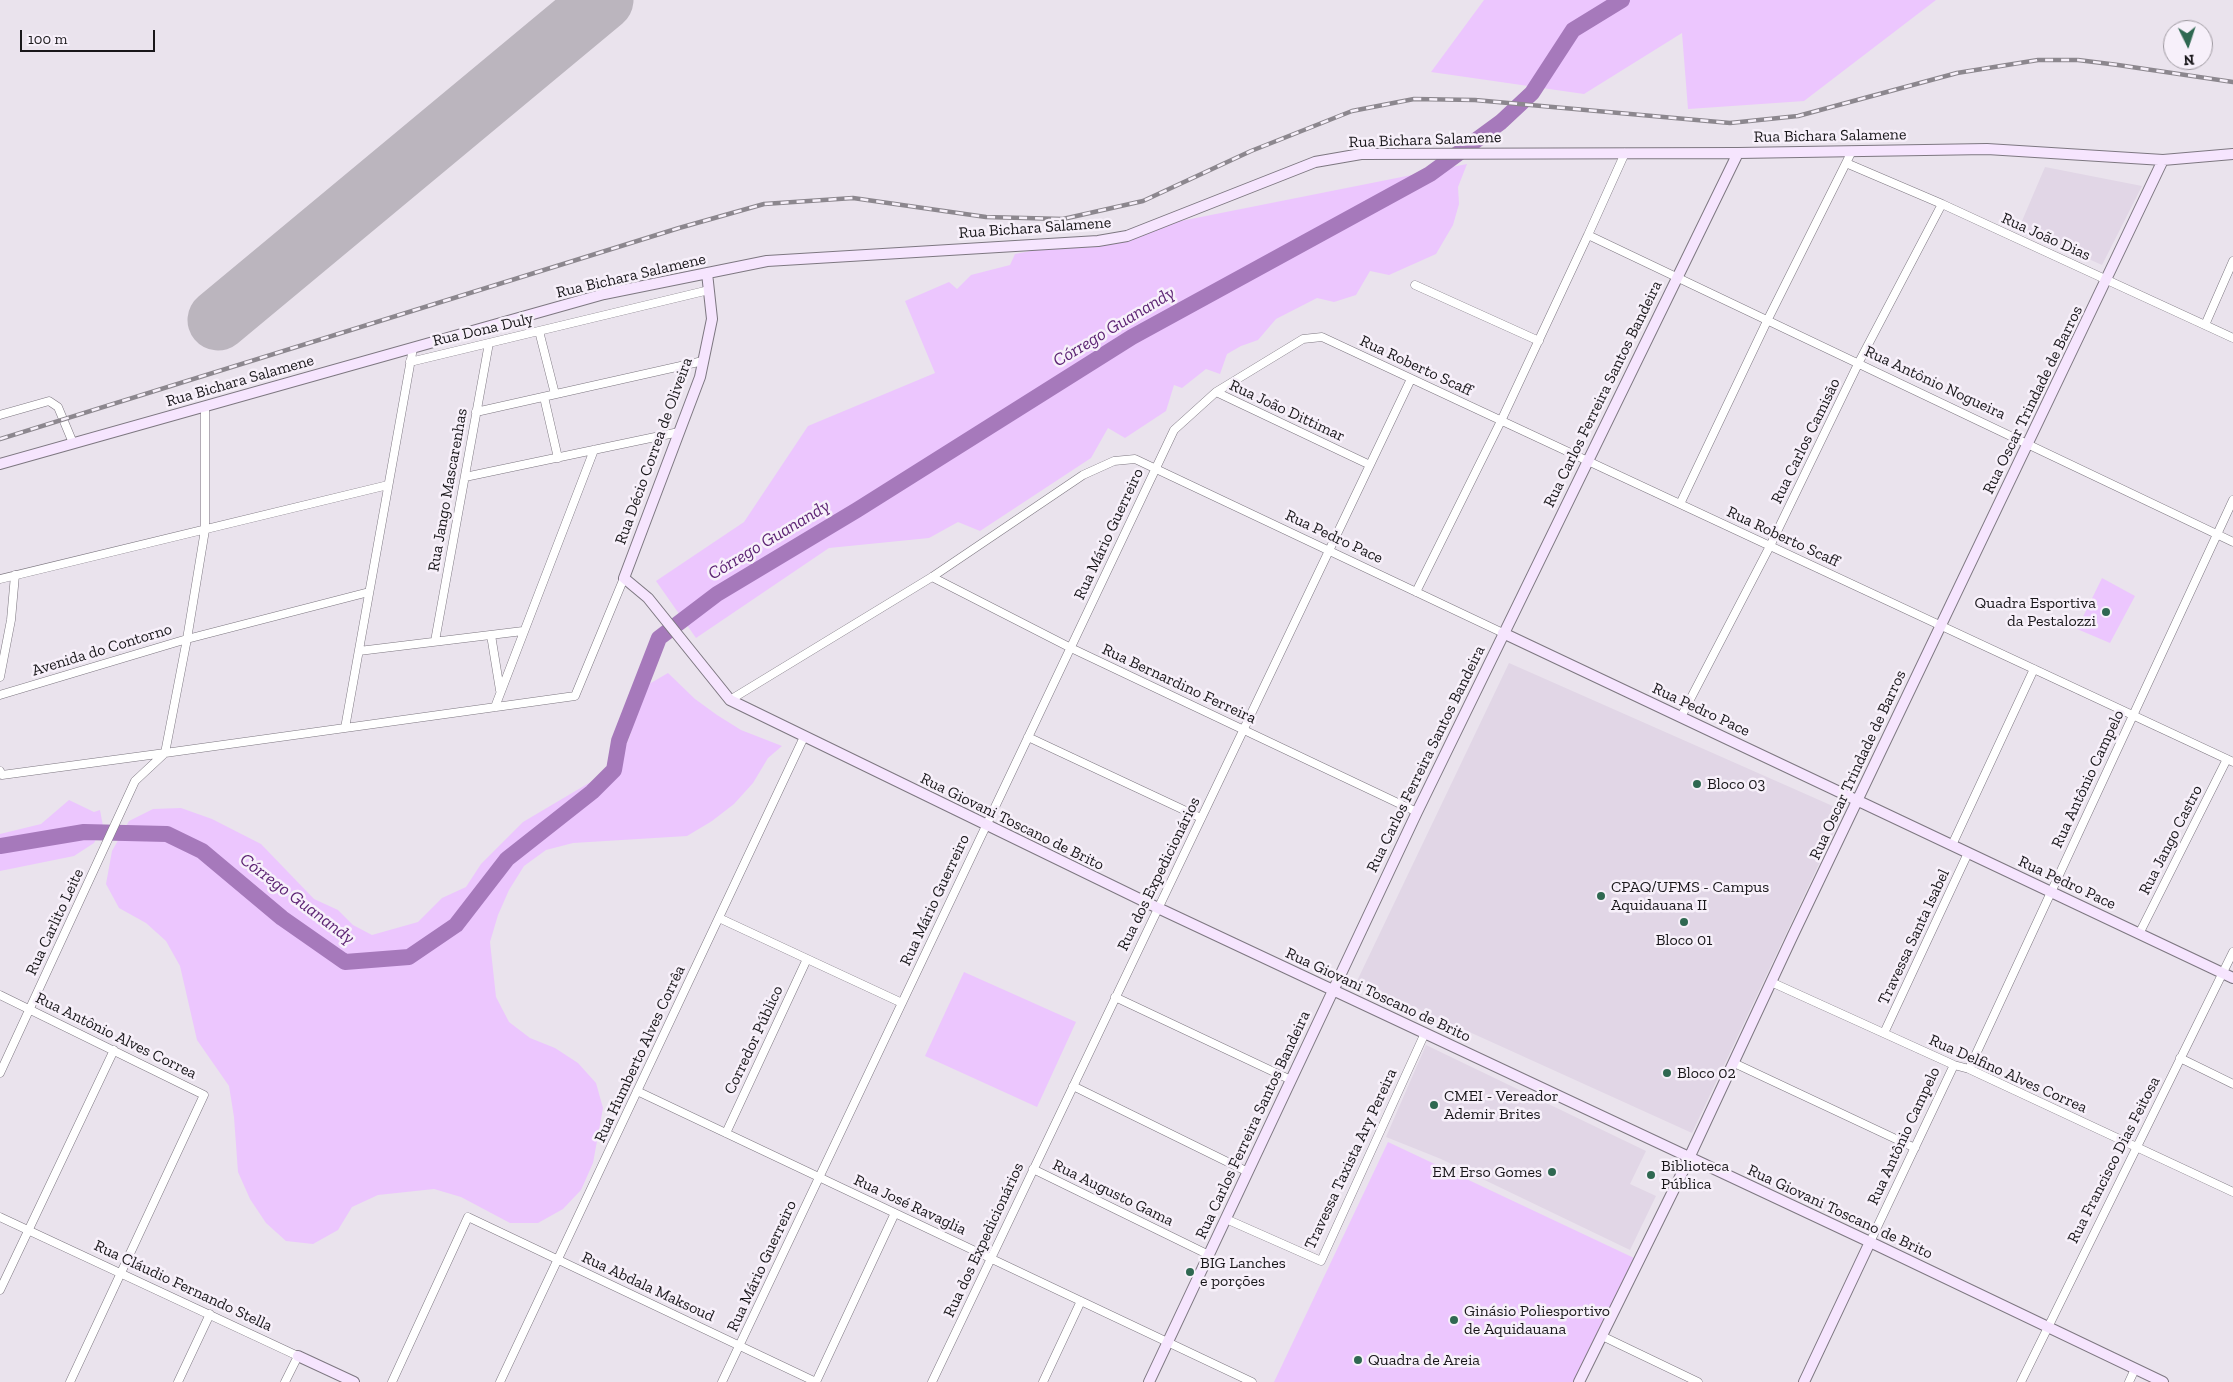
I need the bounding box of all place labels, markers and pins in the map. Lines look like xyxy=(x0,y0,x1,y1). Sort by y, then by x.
place label: Quadra Esportiva da Pestalozzi xyxy=(1974,593,2096,631)
marker: Quadra Esportiva da Pestalozzi xyxy=(2100,606,2112,618)
place label: Bloco 03 xyxy=(1707,774,1765,794)
marker: Bloco 03 xyxy=(1691,778,1703,790)
place label: CPAQ/UFMS - Campus Aquidauana II xyxy=(1611,877,1769,915)
marker: CPAQ/UFMS - Campus Aquidauana II xyxy=(1595,890,1607,902)
marker: Bloco 01 xyxy=(1678,916,1690,928)
place label: Bloco 01 xyxy=(1656,930,1712,950)
place label: Bloco 02 xyxy=(1677,1063,1736,1083)
marker: Bloco 02 xyxy=(1661,1067,1673,1079)
place label: CMEI - Vereador Ademir Brites xyxy=(1444,1086,1558,1124)
marker: CMEI - Vereador Ademir Brites xyxy=(1428,1099,1440,1111)
place label: Biblioteca Pública xyxy=(1661,1156,1729,1194)
place label: EM Erso Gomes xyxy=(1432,1162,1542,1182)
marker: EM Erso Gomes xyxy=(1546,1166,1558,1178)
marker: Biblioteca Pública xyxy=(1645,1169,1657,1181)
place label: BIG Lanches e porções xyxy=(1200,1253,1286,1291)
marker: BIG Lanches e porções xyxy=(1184,1266,1196,1278)
place label: Ginásio Poliesportivo de Aquidauana xyxy=(1464,1301,1610,1339)
marker: Ginásio Poliesportivo de Aquidauana xyxy=(1448,1314,1460,1326)
place label: Quadra de Areia xyxy=(1368,1350,1480,1370)
marker: Quadra de Areia xyxy=(1352,1354,1364,1366)

